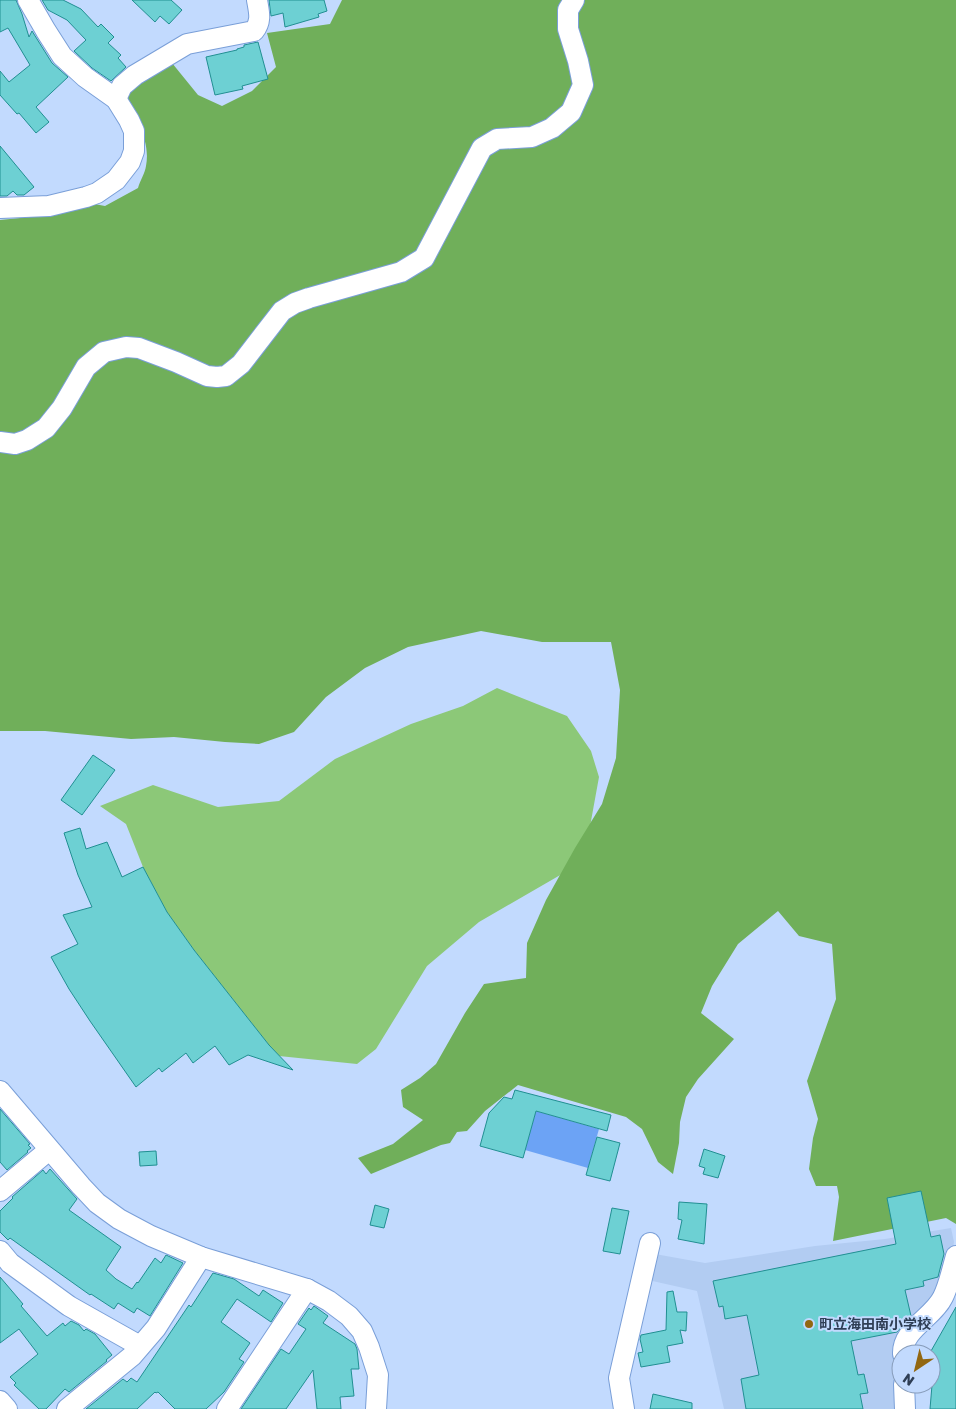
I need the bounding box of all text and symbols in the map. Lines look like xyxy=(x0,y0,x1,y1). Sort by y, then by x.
place label: 町立海田南小学校 xyxy=(819,1316,931,1333)
marker: 町立海田南小学校 xyxy=(803,1318,815,1330)
north arrow xyxy=(891,1344,941,1394)
text: N xyxy=(900,1369,918,1389)

